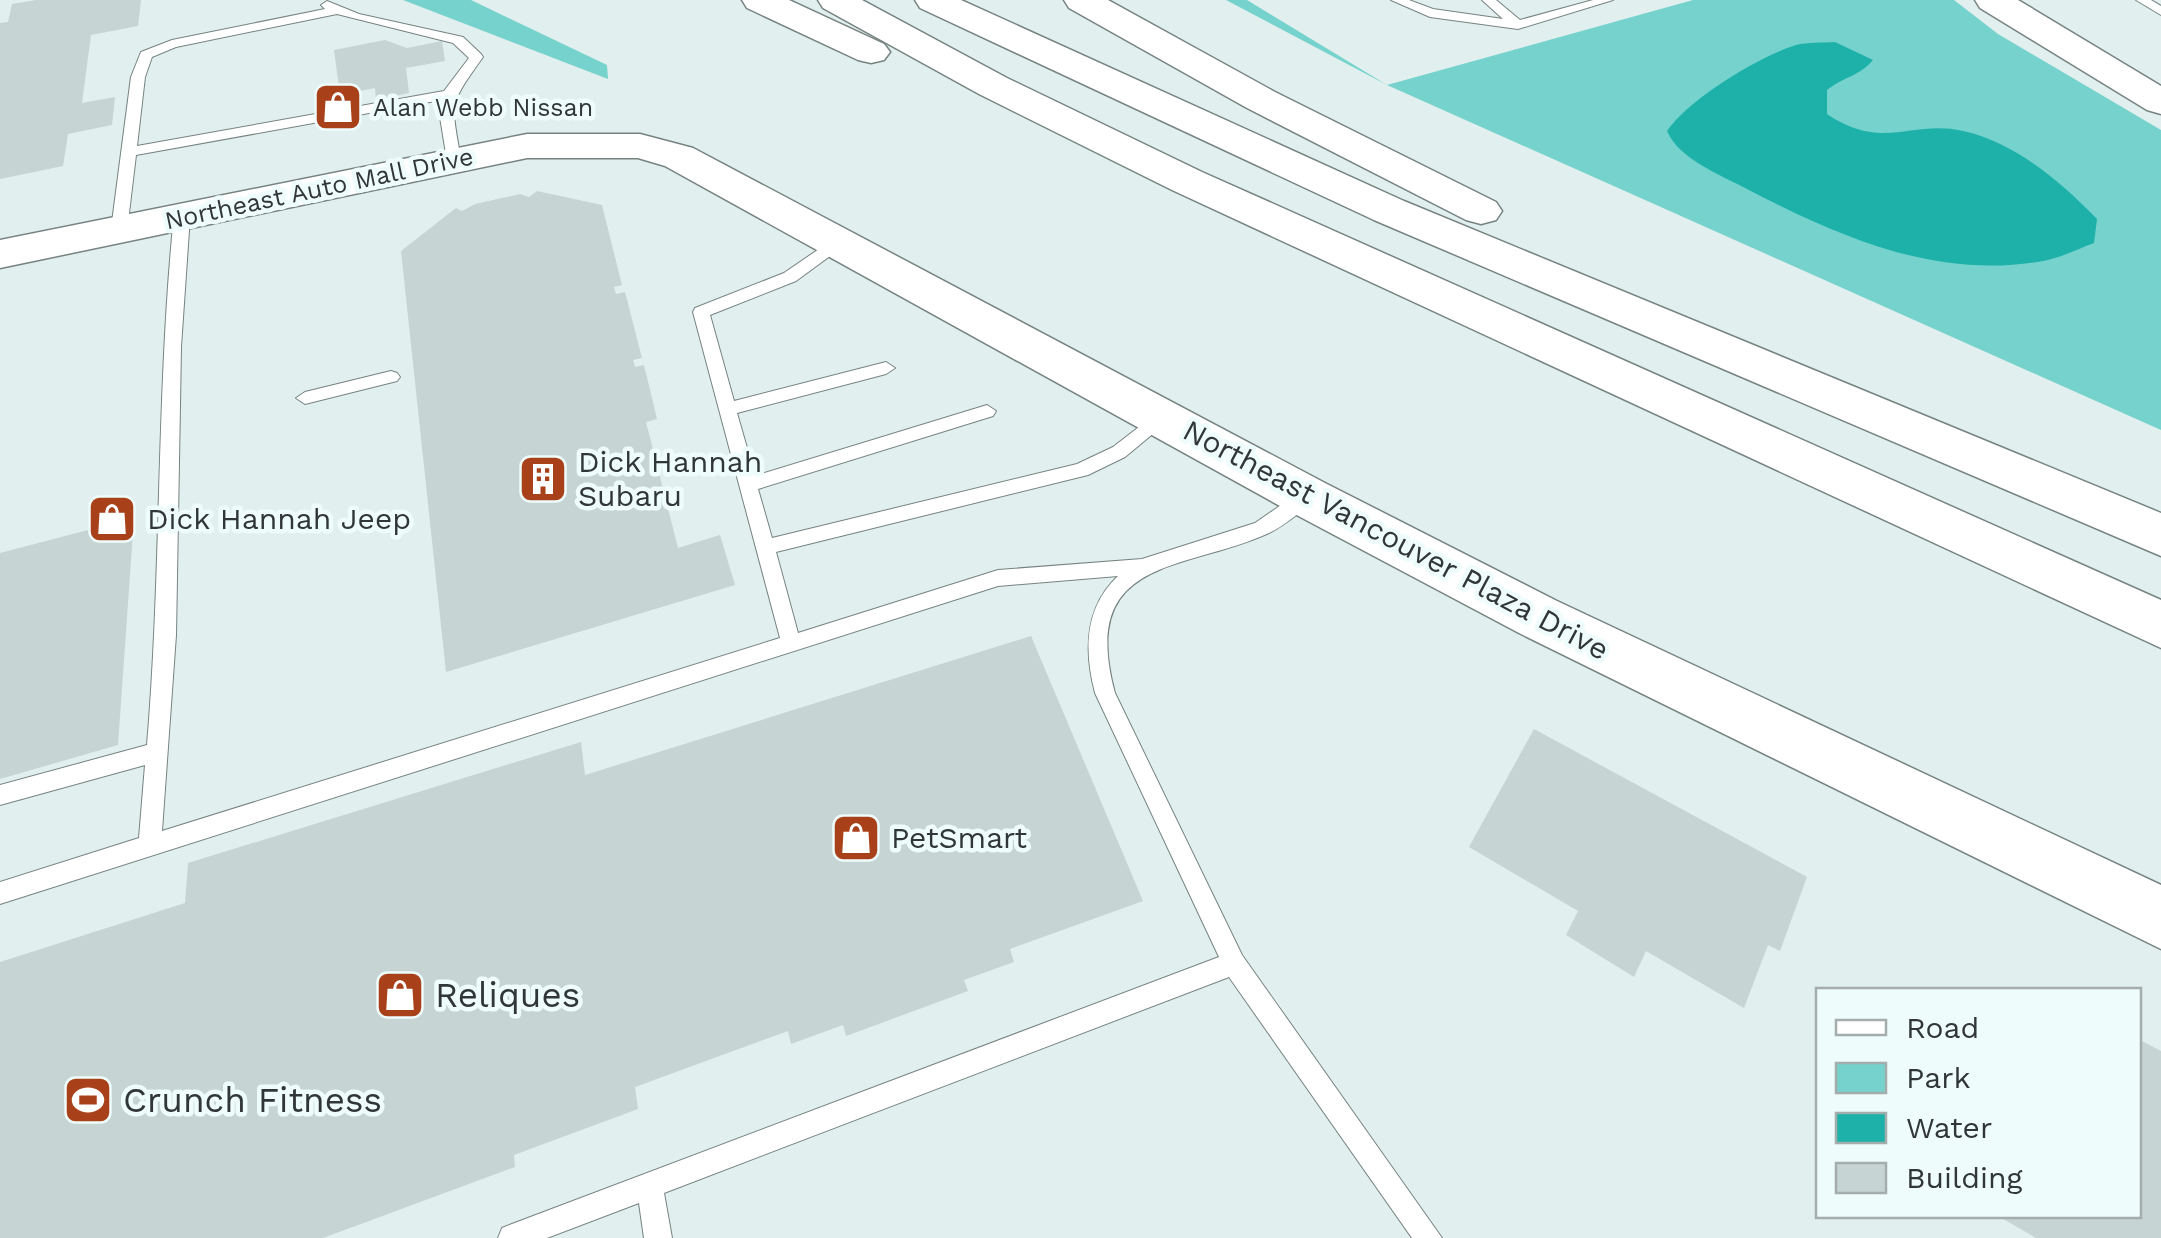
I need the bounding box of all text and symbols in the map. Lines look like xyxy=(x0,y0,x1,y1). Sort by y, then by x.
shop icon: Alan Webb Nissan xyxy=(312,81,364,133)
place label: Alan Webb Nissan xyxy=(373,93,593,122)
street label: Northeast Auto Mall Drive xyxy=(162,142,476,235)
street label: Northeast Vancouver Plaza Drive xyxy=(1177,412,1615,667)
place label: Dick Hannah Subaru xyxy=(578,444,762,513)
building icon: Dick Hannah Subaru xyxy=(517,453,569,505)
shop icon: Dick Hannah Jeep xyxy=(86,493,138,545)
place label: Dick Hannah Jeep xyxy=(147,501,411,536)
shop icon: PetSmart xyxy=(830,812,882,864)
place label: PetSmart xyxy=(891,820,1027,855)
shop icon: Reliques xyxy=(374,969,426,1021)
place label: Reliques xyxy=(435,974,580,1016)
legend xyxy=(1816,988,2141,1218)
text: Road xyxy=(1906,1010,1979,1045)
text: Park xyxy=(1906,1060,1971,1095)
sports icon: Crunch Fitness xyxy=(62,1074,114,1126)
place label: Crunch Fitness xyxy=(123,1079,382,1121)
text: Water xyxy=(1906,1110,1992,1145)
text: Building xyxy=(1906,1160,2023,1195)

